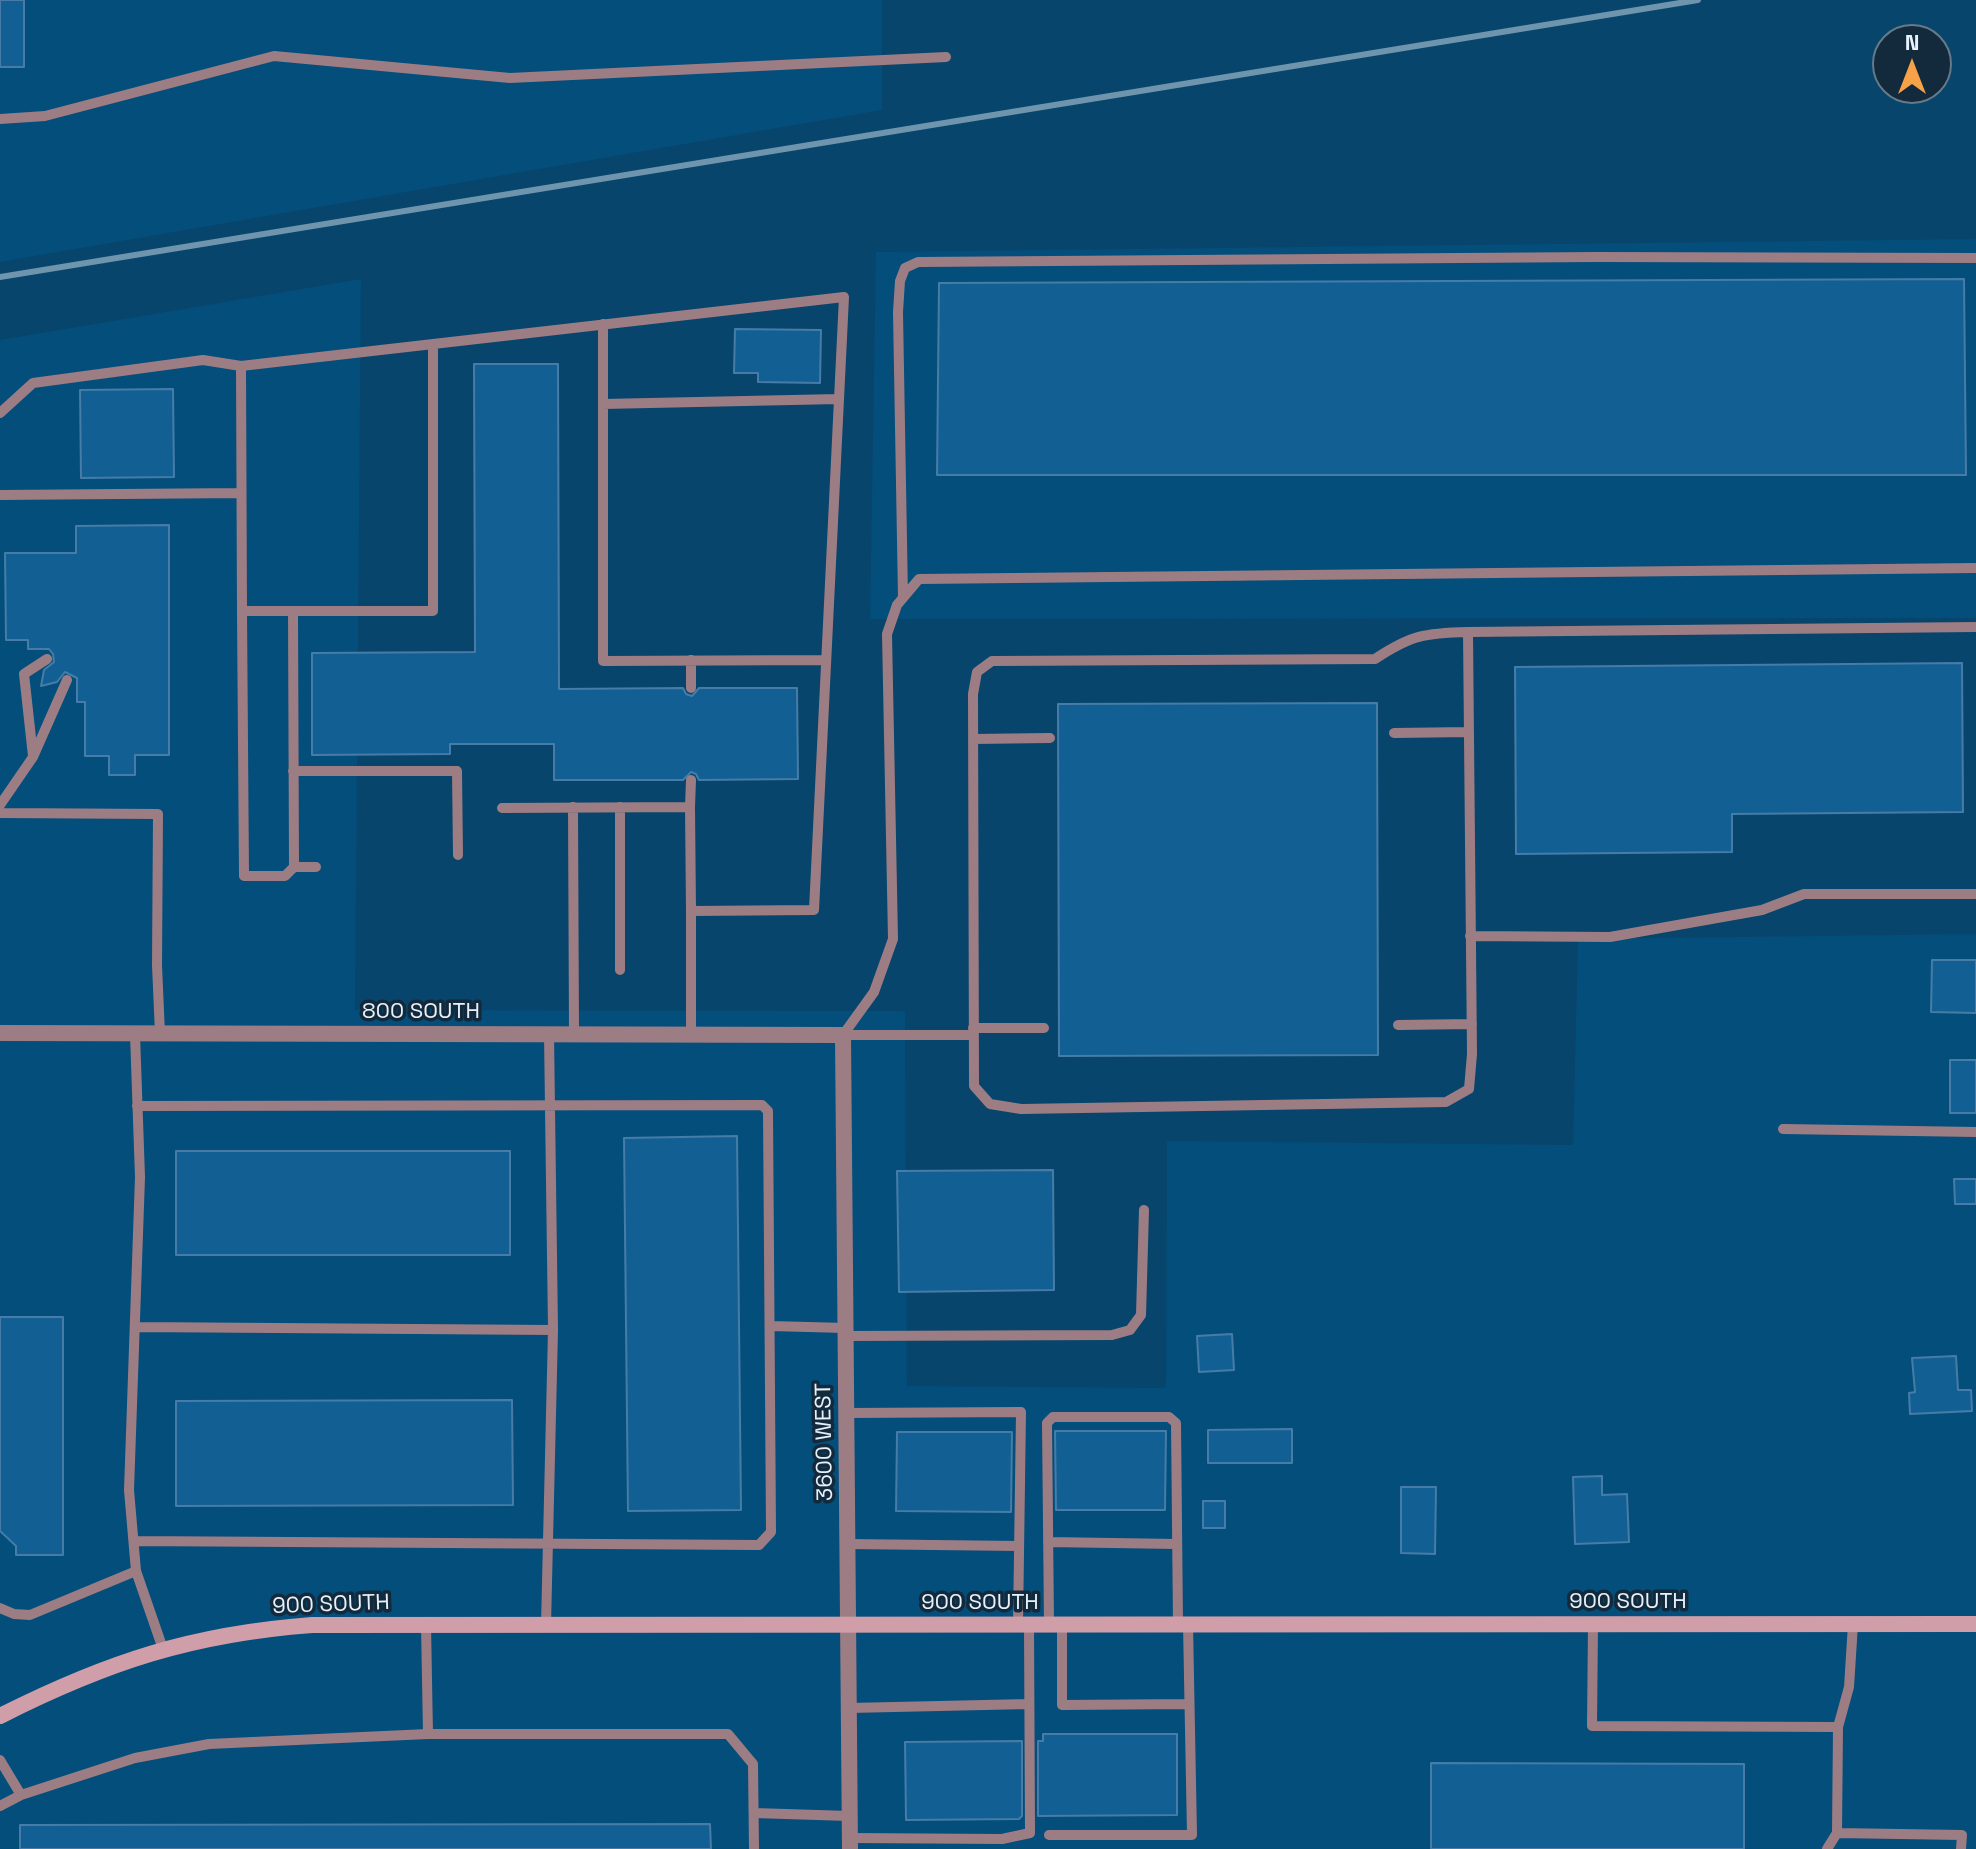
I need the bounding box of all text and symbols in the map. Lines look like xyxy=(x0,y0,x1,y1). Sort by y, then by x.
north arrow xyxy=(1872,24,1952,104)
text: N xyxy=(1905,28,1919,56)
street label: 800 SOUTH xyxy=(362,999,480,1025)
street label: 3600 WEST xyxy=(811,1383,839,1501)
street label: 900 SOUTH xyxy=(1569,1589,1687,1615)
street label: 900 SOUTH xyxy=(272,1590,390,1620)
street label: 900 SOUTH xyxy=(921,1590,1039,1616)

